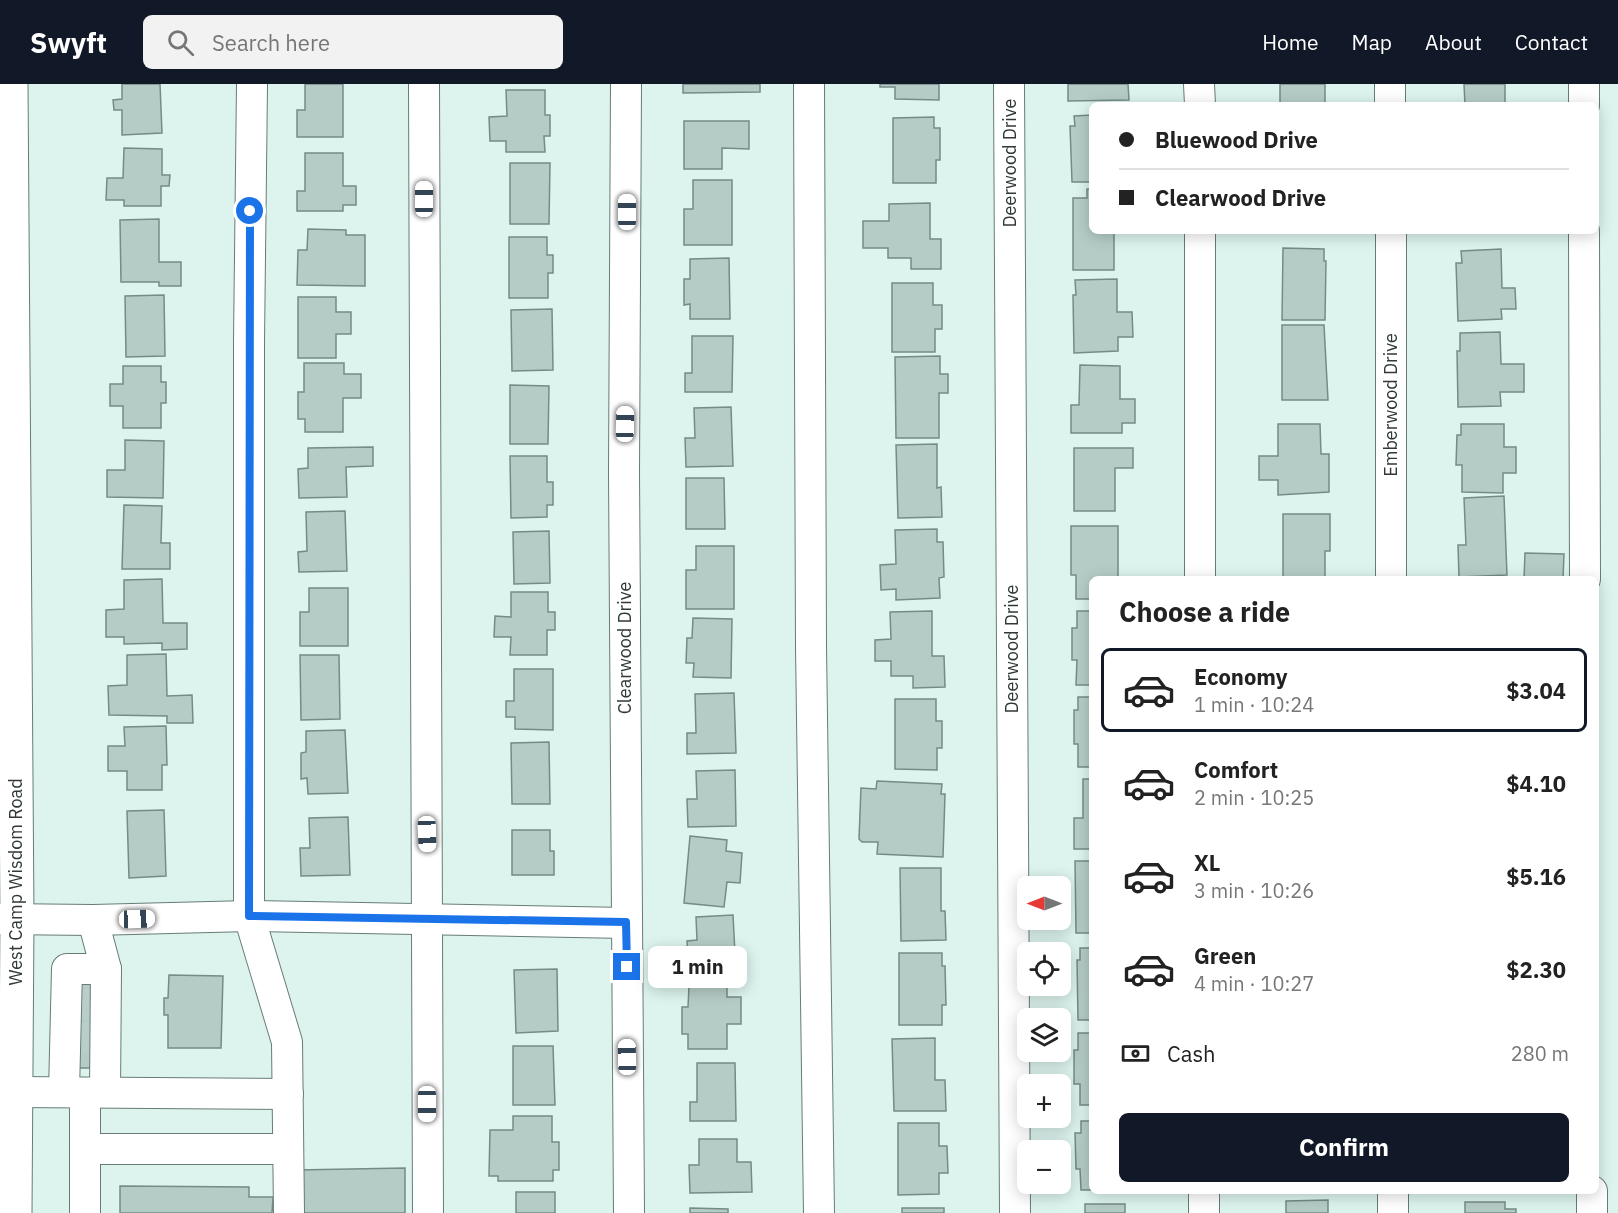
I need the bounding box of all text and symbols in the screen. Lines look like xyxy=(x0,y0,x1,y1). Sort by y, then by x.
search box xyxy=(143,15,563,69)
text: Swyft xyxy=(30,24,107,61)
icon: search xyxy=(164,26,197,59)
text: Search here xyxy=(212,28,330,57)
text: Home xyxy=(1262,28,1319,56)
text: Map xyxy=(1352,28,1392,56)
text: About xyxy=(1425,28,1482,56)
text: Contact xyxy=(1515,28,1588,56)
street label: Deerwood Drive xyxy=(998,98,1021,227)
text: Bluewood Drive xyxy=(1155,125,1318,154)
car xyxy=(415,181,433,217)
text: Clearwood Drive xyxy=(1155,183,1326,212)
car xyxy=(618,194,636,230)
route start xyxy=(236,197,263,224)
street label: Emberwood Drive xyxy=(1379,333,1402,477)
car xyxy=(616,406,634,442)
street label: Clearwood Drive xyxy=(613,582,636,714)
street label: Deerwood Drive xyxy=(1000,584,1023,713)
text: Choose a ride xyxy=(1119,594,1290,629)
text: Economy xyxy=(1194,662,1288,691)
icon: car xyxy=(1122,663,1176,717)
text: $3.04 xyxy=(1506,676,1566,705)
text: 1 min · 10:24 xyxy=(1194,691,1314,718)
text: Comfort xyxy=(1194,755,1278,784)
icon: car xyxy=(1122,756,1176,810)
text: $4.10 xyxy=(1506,769,1566,798)
street label: West Camp Wisdom Road xyxy=(4,778,27,986)
text: 2 min · 10:25 xyxy=(1194,784,1314,811)
car xyxy=(417,816,437,852)
text: XL xyxy=(1194,848,1220,877)
icon: car xyxy=(1122,849,1176,903)
text: $5.16 xyxy=(1506,862,1566,891)
north arrow xyxy=(1017,876,1071,930)
map controls xyxy=(1017,876,1071,1194)
text: 3 min · 10:26 xyxy=(1194,877,1314,904)
car xyxy=(119,909,155,929)
text: Green xyxy=(1194,941,1256,970)
button: locate xyxy=(1017,942,1071,996)
icon: car xyxy=(1122,942,1176,996)
callout: 1 min xyxy=(648,946,747,988)
route end xyxy=(613,953,640,980)
text: 1 min xyxy=(671,953,724,980)
text: $2.30 xyxy=(1506,955,1566,984)
text: 4 min · 10:27 xyxy=(1194,970,1314,997)
button: layers xyxy=(1017,1008,1071,1062)
icon: cash xyxy=(1119,1037,1152,1070)
car xyxy=(618,1039,636,1075)
text: Cash xyxy=(1167,1039,1216,1068)
text: 280 m xyxy=(1511,1040,1569,1067)
button: + xyxy=(1017,1074,1071,1128)
car xyxy=(418,1086,436,1122)
button: Confirm xyxy=(1119,1113,1569,1182)
button: − xyxy=(1017,1140,1071,1194)

